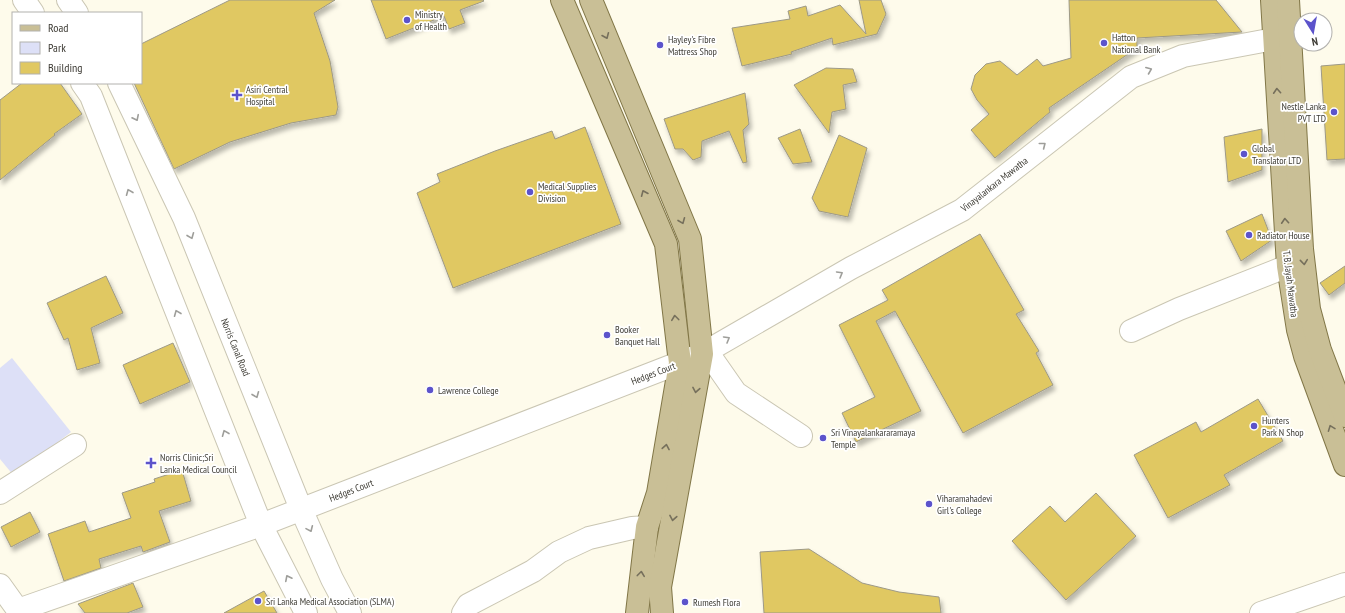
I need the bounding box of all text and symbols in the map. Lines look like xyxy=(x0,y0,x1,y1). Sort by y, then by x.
place label: Ministry of Health xyxy=(415,8,447,33)
legend xyxy=(12,12,142,84)
north arrow xyxy=(1293,12,1333,52)
marker: Ministry of Health xyxy=(402,15,412,25)
text: Road xyxy=(48,20,68,35)
place label: Hatton National Bank xyxy=(1112,31,1161,56)
one-way arrow xyxy=(601,33,609,40)
place label: Hayley's Fibre Mattress Shop xyxy=(668,33,717,58)
text: N xyxy=(1311,34,1319,49)
marker: Hatton National Bank xyxy=(1099,38,1109,48)
text: Park xyxy=(48,40,66,55)
marker: Hayley's Fibre Mattress Shop xyxy=(655,40,665,50)
text: Building xyxy=(48,60,83,75)
one-way arrow xyxy=(1145,66,1152,74)
place label: Asiri Central Hospital xyxy=(246,83,289,108)
one-way arrow xyxy=(1272,88,1281,94)
marker: Asiri Central Hospital xyxy=(231,89,243,101)
place label: Nestle Lanka PVT LTD xyxy=(1282,100,1326,125)
marker: Nestle Lanka PVT LTD xyxy=(1329,107,1339,117)
one-way arrow xyxy=(131,114,139,121)
place label: Global Translator LTD xyxy=(1252,142,1301,167)
one-way arrow xyxy=(1039,143,1046,150)
marker: Global Translator LTD xyxy=(1239,149,1249,159)
street label: Vinayalankara Mawatha xyxy=(957,154,1031,215)
place label: Medical Supplies Division xyxy=(538,180,597,205)
marker: Medical Supplies Division xyxy=(525,187,535,197)
one-way arrow xyxy=(126,188,134,195)
one-way arrow xyxy=(641,190,649,198)
one-way arrow xyxy=(677,216,685,224)
one-way arrow xyxy=(1281,218,1290,224)
place label: Radiator House xyxy=(1257,229,1310,242)
marker: Radiator House xyxy=(1244,230,1254,240)
one-way arrow xyxy=(187,232,195,239)
street label: T. B. Jayah Mawatha xyxy=(1280,250,1301,318)
one-way arrow xyxy=(1299,259,1308,266)
one-way arrow xyxy=(836,272,843,279)
one-way arrow xyxy=(174,309,182,316)
one-way arrow xyxy=(670,315,679,322)
street label: Norris Canal Road xyxy=(218,316,253,378)
place label: Booker Banquet Hall xyxy=(615,323,660,348)
marker: Booker Banquet Hall xyxy=(602,330,612,340)
one-way arrow xyxy=(723,336,730,343)
street label: Hedges Court xyxy=(629,359,677,388)
place label: Lawrence College xyxy=(438,384,499,397)
marker: Lawrence College xyxy=(425,385,435,395)
one-way arrow xyxy=(692,387,700,393)
one-way arrow xyxy=(251,392,259,399)
place label: Hunters Park N Shop xyxy=(1262,414,1304,439)
marker: Hunters Park N Shop xyxy=(1249,421,1259,431)
one-way arrow xyxy=(1327,425,1336,432)
place label: Sri Vinayalankararamaya Temple xyxy=(831,426,915,451)
one-way arrow xyxy=(221,430,229,437)
marker: Sri Vinayalankararamaya Temple xyxy=(818,433,828,443)
one-way arrow xyxy=(661,444,670,450)
place label: Norris Clinic;Sri Lanka Medical Council xyxy=(160,451,237,476)
marker: Norris Clinic;Sri Lanka Medical Council xyxy=(145,457,157,469)
street label: Hedges Court xyxy=(327,476,375,505)
place label: Viharamahadevi Girl's College xyxy=(936,492,992,517)
marker: Viharamahadevi Girl's College xyxy=(924,499,934,509)
one-way arrow xyxy=(669,515,677,521)
one-way arrow xyxy=(305,524,313,532)
one-way arrow xyxy=(637,571,646,577)
one-way arrow xyxy=(285,575,293,582)
place label: Sri Lanka Medical Association (SLMA) xyxy=(266,595,395,608)
marker: Sri Lanka Medical Association (SLMA) xyxy=(253,596,263,606)
place label: Rumesh Flora xyxy=(693,596,740,609)
marker: Rumesh Flora xyxy=(680,597,690,607)

